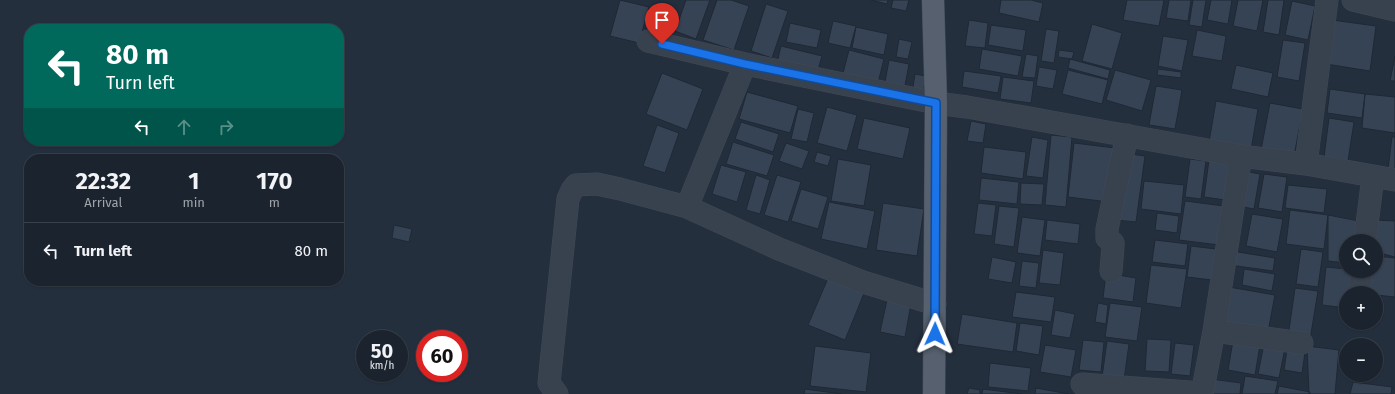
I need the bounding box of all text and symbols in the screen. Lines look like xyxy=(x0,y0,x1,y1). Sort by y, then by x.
pin xyxy=(645,3,679,44)
icon: arrive xyxy=(651,9,673,31)
text: 80 m xyxy=(106,38,169,71)
icon: left xyxy=(40,40,92,92)
text: Turn left xyxy=(106,72,175,94)
icon: left xyxy=(131,116,153,138)
icon: ahead xyxy=(173,116,195,138)
icon: right xyxy=(215,116,237,138)
text: 22:32 xyxy=(75,167,131,195)
text: 1 xyxy=(188,167,199,195)
text: 170 xyxy=(256,167,293,195)
text: Arrival xyxy=(84,195,122,210)
text: min xyxy=(182,195,205,210)
text: m xyxy=(269,195,280,210)
map controls xyxy=(1339,234,1383,382)
button: search xyxy=(1339,234,1383,278)
icon: left xyxy=(40,240,62,262)
text: Turn left xyxy=(74,242,132,260)
text: 80 m xyxy=(295,242,328,260)
button: + xyxy=(1339,286,1383,330)
position arrow xyxy=(914,313,956,355)
speed limit sign: 60 xyxy=(416,330,468,382)
button: − xyxy=(1339,338,1383,382)
text: 50 xyxy=(371,339,393,363)
text: km/h xyxy=(370,360,394,372)

